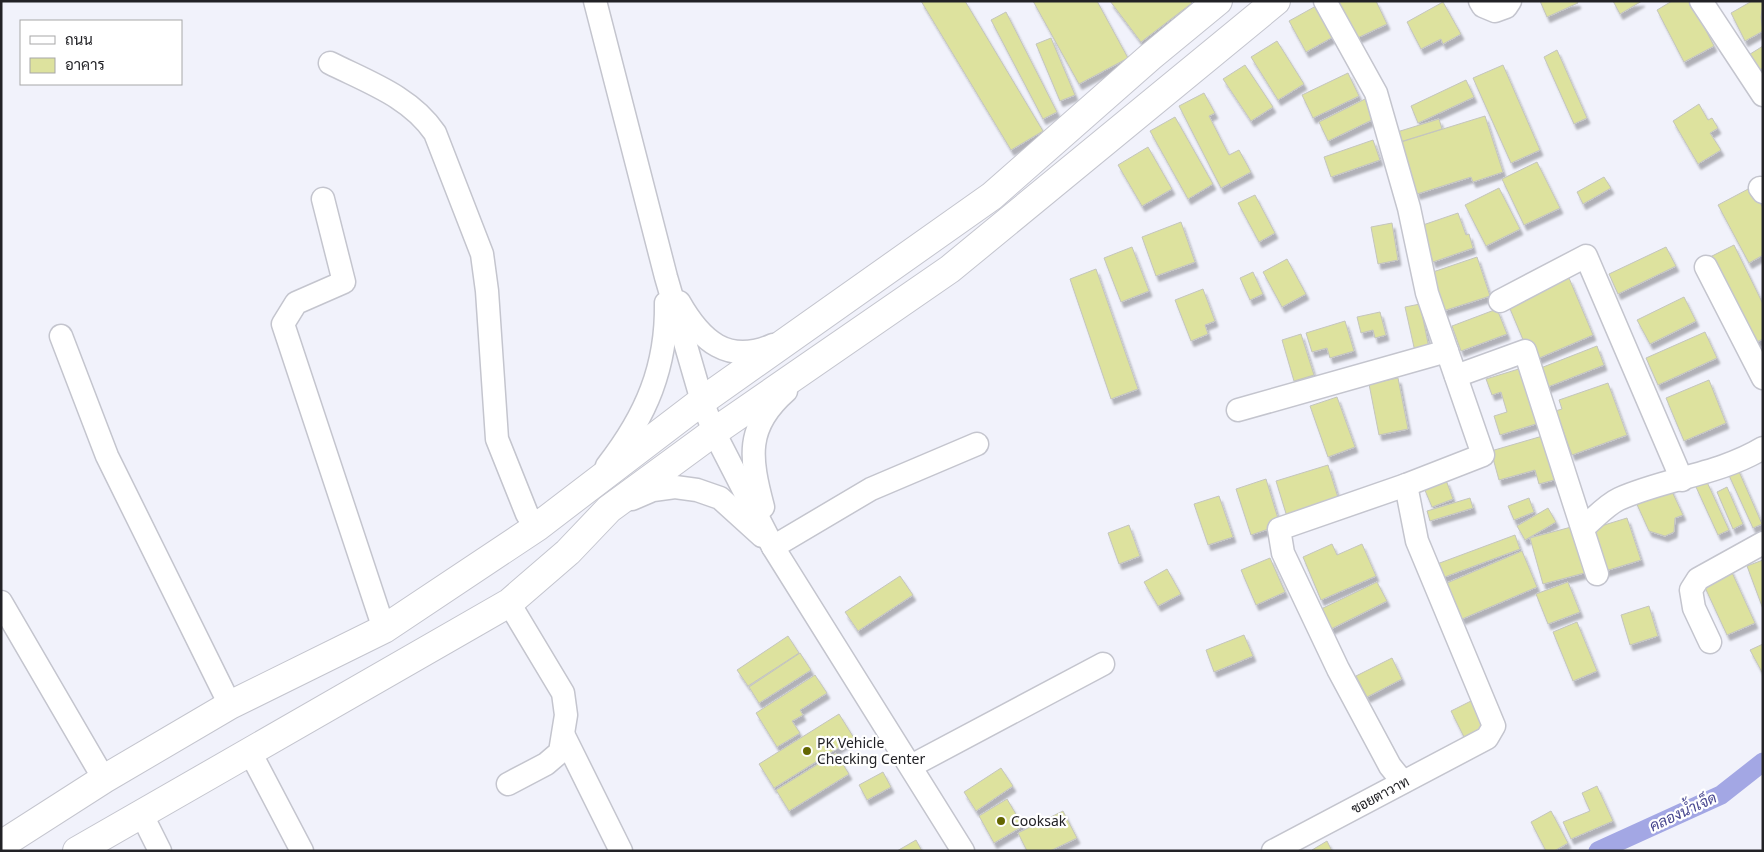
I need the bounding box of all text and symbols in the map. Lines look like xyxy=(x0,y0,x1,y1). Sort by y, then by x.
legend xyxy=(20,20,182,85)
text: ถนน xyxy=(65,29,93,49)
text: อาคาร xyxy=(65,54,105,74)
place label: PK Vehicle Checking Center xyxy=(817,733,925,768)
marker: PK Vehicle Checking Center xyxy=(801,745,813,757)
street label: ซอยตาวาท xyxy=(1347,771,1412,818)
water label: คลองน้ำเจ็ด xyxy=(1645,785,1720,835)
place label: Cooksak xyxy=(1011,811,1067,830)
marker: Cooksak xyxy=(995,815,1007,827)

